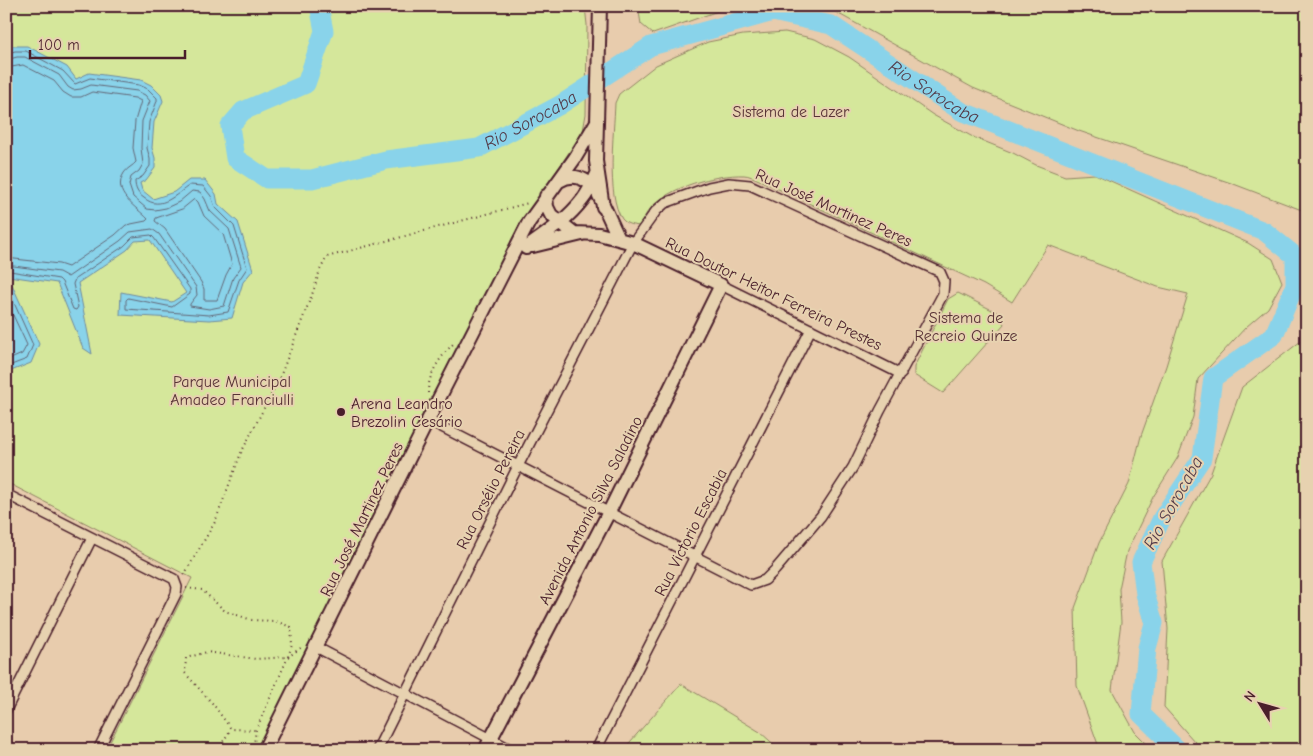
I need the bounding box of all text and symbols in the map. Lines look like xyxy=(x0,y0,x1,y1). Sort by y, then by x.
scale bar xyxy=(30,28,185,60)
text: 100 m xyxy=(38,36,80,54)
water label: Rio Sorocaba xyxy=(885,56,982,128)
water label: Rio Sorocaba xyxy=(480,87,581,154)
park label: Sistema de Lazer xyxy=(733,103,850,121)
street label: Rua José Martinez Peres xyxy=(753,165,915,251)
street label: Rua Doutor Heitor Ferreira Prestes xyxy=(663,234,885,354)
park label: Sistema de Recreio Quinze xyxy=(914,309,1018,345)
park label: Parque Municipal Amadeo Franciulli xyxy=(170,373,294,409)
place label: Arena Leandro Brezolin Cesário xyxy=(351,395,463,431)
marker: Arena Leandro Brezolin Cesário xyxy=(335,406,347,418)
street label: Avenida Antonio Silva Saladino xyxy=(535,413,646,608)
street label: Rua Orsélio Pereira xyxy=(453,427,529,552)
street label: Rua José Martinez Peres xyxy=(317,439,407,599)
water label: Rio Sorocaba xyxy=(1139,453,1208,553)
street label: Rua Victorio Escabia xyxy=(651,466,731,599)
north arrow xyxy=(1236,678,1286,728)
text: N xyxy=(1240,688,1260,705)

